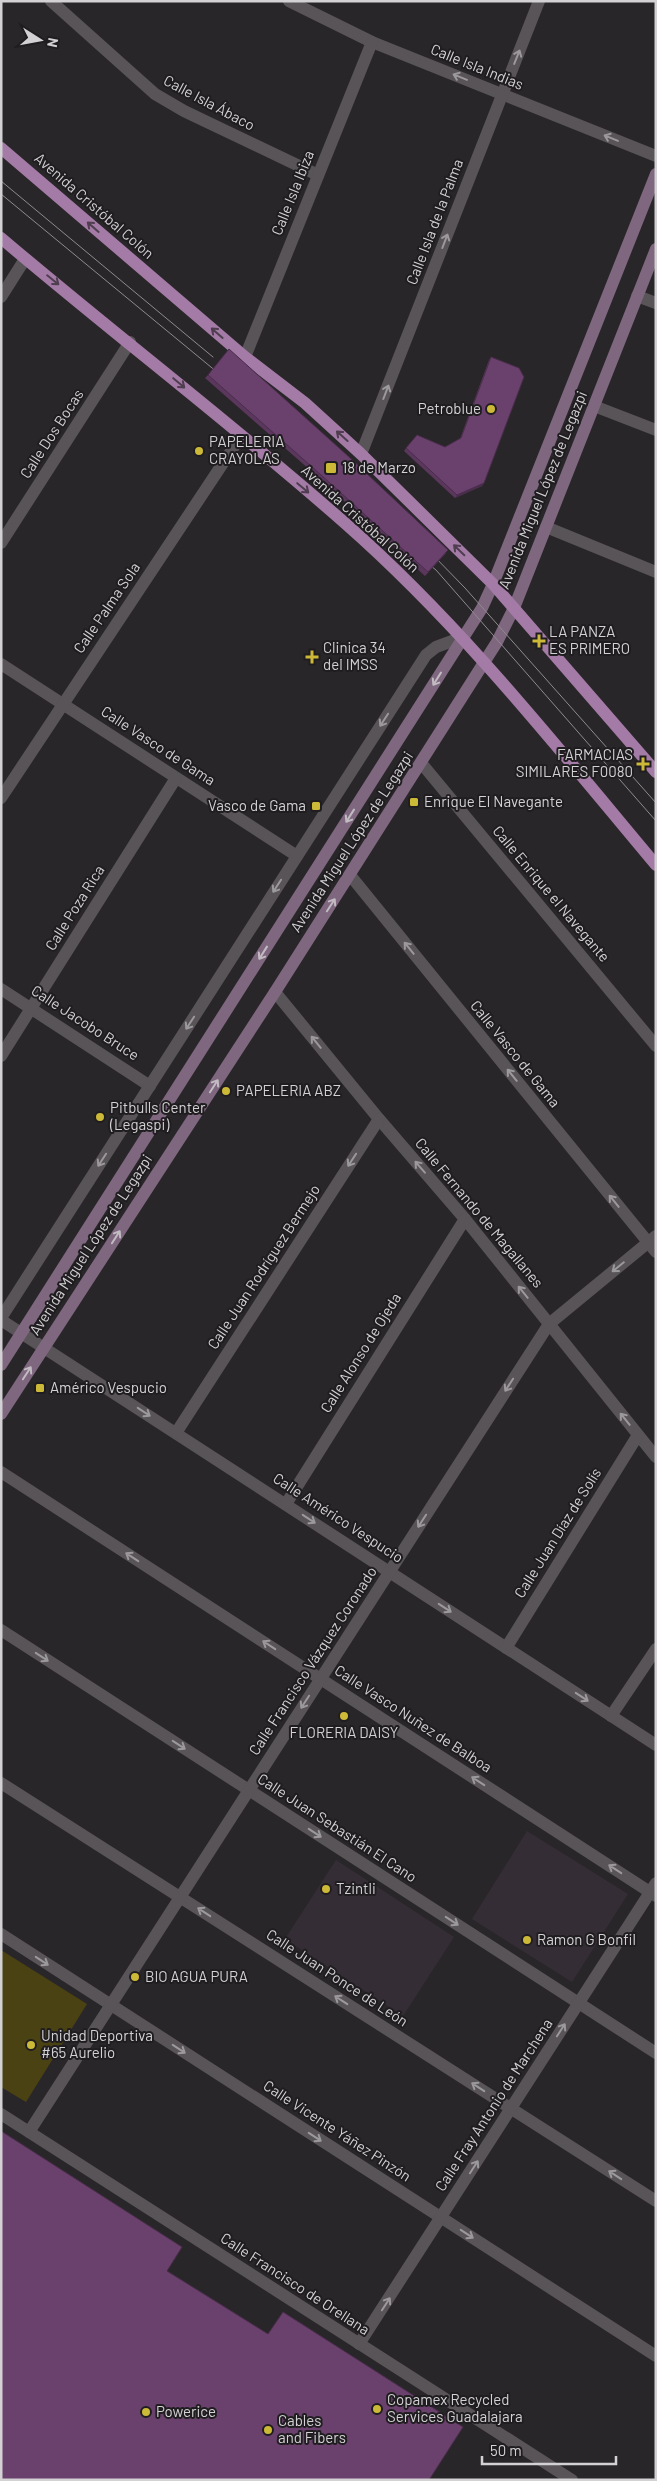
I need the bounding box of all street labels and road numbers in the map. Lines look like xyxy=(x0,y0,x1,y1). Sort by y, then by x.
street label: Calle Isla Indias xyxy=(428,39,526,93)
street label: Calle Isla Ábaco xyxy=(161,71,258,134)
street label: Avenida Cristóbal Colón xyxy=(31,148,158,262)
street label: Calle Isla Ibiza xyxy=(267,148,317,238)
street label: Calle Isla de la Palma xyxy=(402,156,466,287)
street label: Calle Dos Bocas xyxy=(16,386,87,481)
street label: Avenida Miguel López de Legazpi xyxy=(494,388,590,591)
street label: Avenida Cristóbal Colón xyxy=(298,461,423,576)
street label: Calle Palma Sola xyxy=(69,559,143,656)
street label: Calle Vasco de Gama xyxy=(98,702,219,789)
street label: Avenida Miguel López de Legazpi xyxy=(286,748,416,935)
street label: Calle Enrique el Navegante xyxy=(489,822,614,965)
street label: Calle Poza Rica xyxy=(41,862,108,953)
street label: Calle Jacobo Bruce xyxy=(28,981,143,1064)
street label: Calle Vasco de Gama xyxy=(467,996,564,1111)
street label: Calle Fernando de Magallanes xyxy=(412,1134,548,1291)
street label: Avenida Miguel López de Legazpi xyxy=(25,1151,155,1338)
street label: Calle Juan Rodríguez Bermejo xyxy=(203,1181,323,1352)
street label: Calle Alonso de Ojeda xyxy=(316,1289,404,1416)
street label: Calle Juan Díaz de Solís xyxy=(510,1464,604,1601)
street label: Calle Américo Vespucio xyxy=(270,1468,407,1566)
street label: Calle Francisco Vázquez Coronado xyxy=(244,1563,380,1758)
street label: Calle Vasco Nuñez de Balboa xyxy=(331,1661,496,1776)
street label: Calle Juan Sebastián El Cano xyxy=(255,1769,421,1885)
street label: Calle Juan Ponce de León xyxy=(263,1925,412,2030)
street label: Calle Fray Antonio de Marchena xyxy=(431,2015,556,2194)
street label: Calle Vicente Yáñez Pinzón xyxy=(260,2076,415,2185)
street label: Calle Francisco de Orellana xyxy=(218,2228,373,2338)

